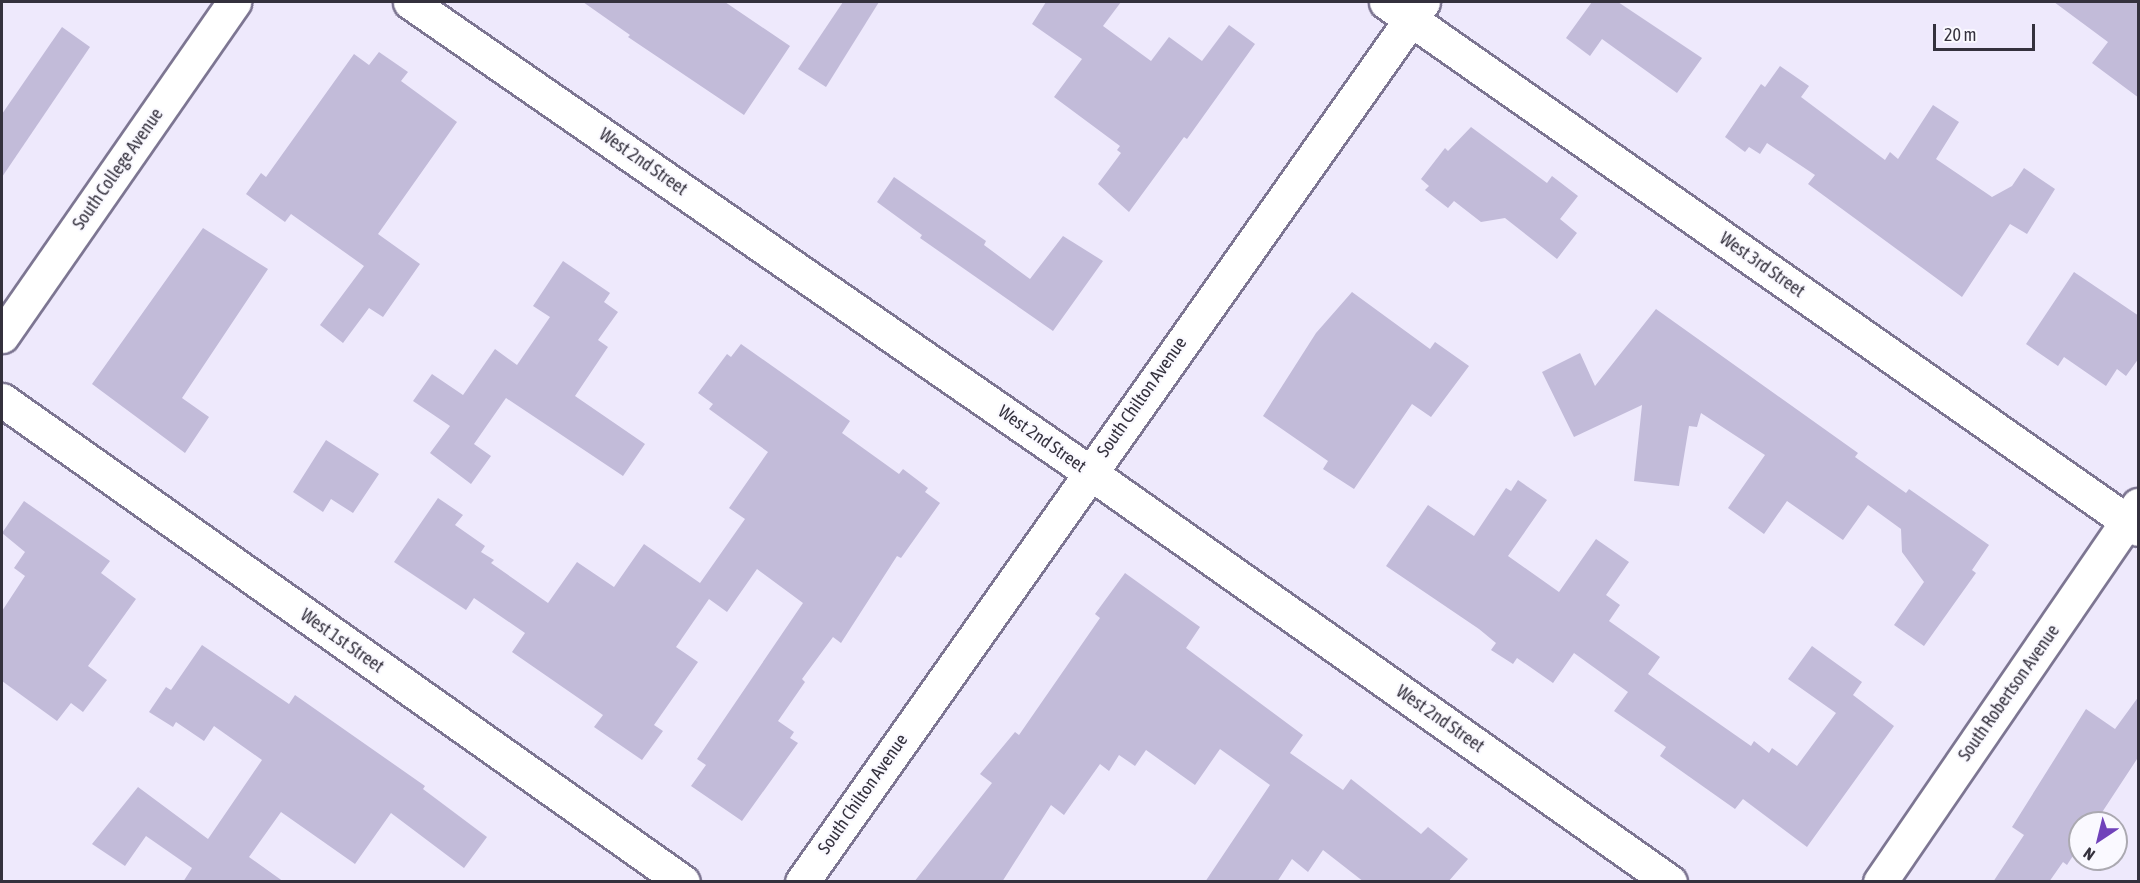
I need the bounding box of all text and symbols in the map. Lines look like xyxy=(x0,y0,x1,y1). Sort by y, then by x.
scale bar xyxy=(1936,12,2038,50)
text: 20 m xyxy=(1944,24,1976,45)
street label: South College Avenue xyxy=(68,104,168,234)
street label: West 2nd Street xyxy=(595,124,691,200)
street label: West 3rd Street xyxy=(1715,228,1809,302)
street label: South Chilton Avenue xyxy=(1093,333,1191,461)
street label: West 2nd Street xyxy=(994,401,1090,477)
street label: West 1st Street xyxy=(296,604,388,678)
street label: South Robertson Avenue xyxy=(1954,621,2064,765)
street label: West 2nd Street xyxy=(1392,681,1488,757)
street label: South Chilton Avenue xyxy=(814,730,912,858)
north arrow xyxy=(2068,811,2128,871)
text: N xyxy=(2080,844,2098,864)

